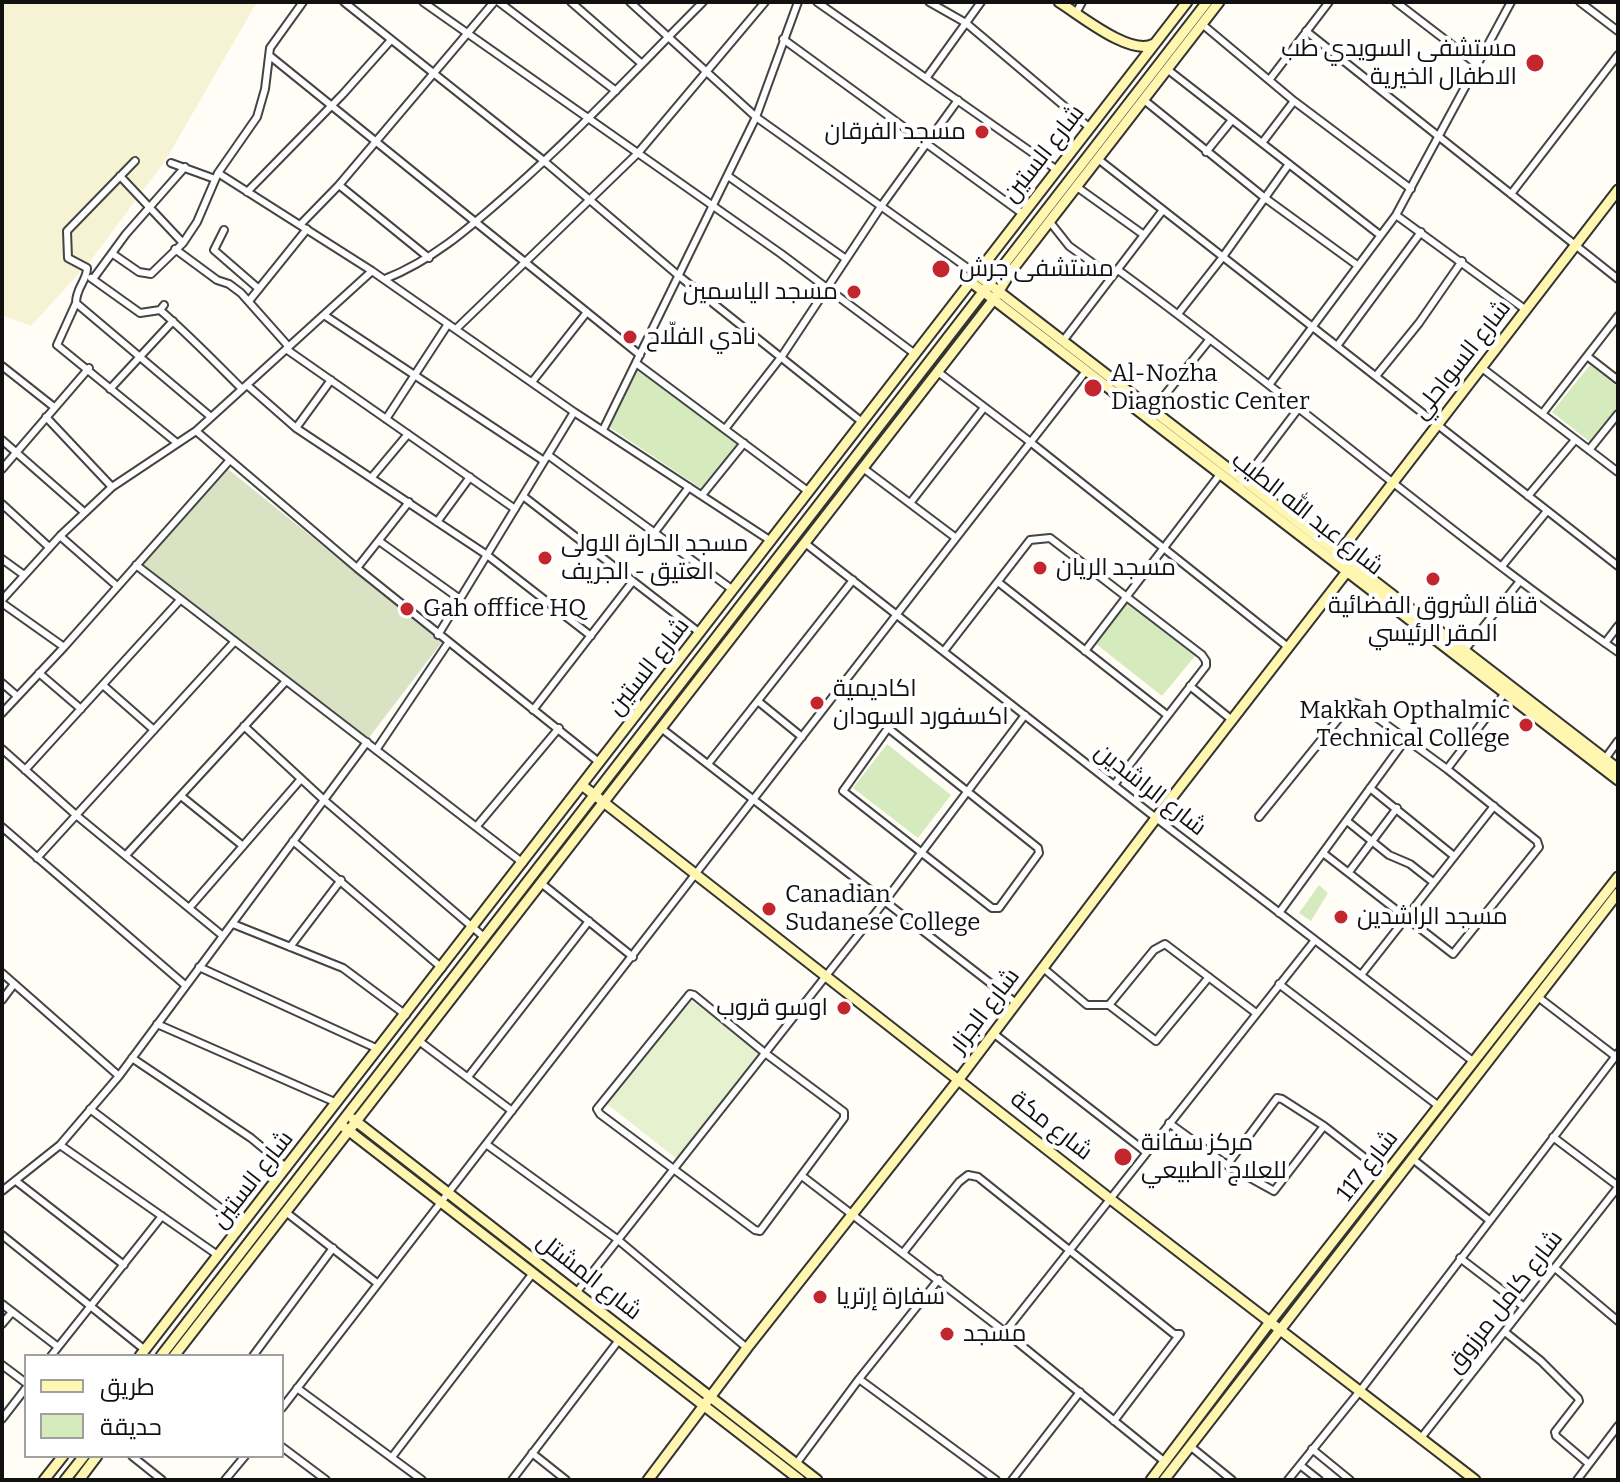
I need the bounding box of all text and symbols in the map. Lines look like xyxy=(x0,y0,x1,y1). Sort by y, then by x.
place label: مستشفى السويدي طب الاطفال الخيرية xyxy=(1281,35,1517,91)
marker: مستشفى السويدي طب الاطفال الخيرية xyxy=(1524,52,1546,74)
street label: شارع الستين xyxy=(997,99,1091,209)
place label: مسجد الفرقان xyxy=(825,118,966,146)
marker: مسجد الفرقان xyxy=(973,123,991,141)
place label: مستشفى جرش xyxy=(959,255,1114,283)
marker: مستشفى جرش xyxy=(930,258,952,280)
place label: مسجد الياسمين xyxy=(683,278,838,306)
marker: مسجد الياسمين xyxy=(845,283,863,301)
street label: شارع السواحلي xyxy=(1406,294,1518,426)
place label: نادي الفلّاح xyxy=(646,323,756,351)
marker: نادي الفلّاح xyxy=(621,328,639,346)
place label: Al-Nozha Diagnostic Center xyxy=(1111,360,1310,416)
marker: Al-Nozha Diagnostic Center xyxy=(1082,377,1104,399)
street label: شارع عبد الله الطيب xyxy=(1225,446,1389,582)
place label: مسجد الحارة الاولى العتيق - الجريف xyxy=(561,530,748,586)
marker: مسجد الحارة الاولى العتيق - الجريف xyxy=(536,549,554,567)
place label: مسجد الريان xyxy=(1056,554,1176,582)
marker: مسجد الريان xyxy=(1031,559,1049,577)
marker: قناة الشروق الفضائية المقر الرئيسي xyxy=(1424,570,1442,588)
place label: قناة الشروق الفضائية المقر الرئيسي xyxy=(1328,592,1538,648)
place label: Gah offfice HQ xyxy=(423,595,586,623)
marker: Gah offfice HQ xyxy=(398,600,416,618)
street label: شارع الستين xyxy=(602,612,696,722)
place label: اكاديمية اكسفورد السودان xyxy=(833,675,1009,731)
marker: اكاديمية اكسفورد السودان xyxy=(808,694,826,712)
place label: Makkah Opthalmic Technical College xyxy=(1299,697,1510,753)
marker: Makkah Opthalmic Technical College xyxy=(1517,716,1535,734)
street label: شارع الراشدين xyxy=(1088,737,1212,843)
place label: Canadian Sudanese College xyxy=(785,881,980,937)
marker: Canadian Sudanese College xyxy=(760,900,778,918)
place label: مسجد الراشدين xyxy=(1357,903,1508,931)
marker: مسجد الراشدين xyxy=(1332,908,1350,926)
street label: شارع الجزار xyxy=(944,963,1026,1059)
place label: اوسو قروب xyxy=(716,994,828,1022)
marker: اوسو قروب xyxy=(835,999,853,1017)
street label: شارع مكة xyxy=(1004,1085,1098,1167)
street label: شارع الستين xyxy=(206,1125,300,1235)
street label: شارع 117 xyxy=(1331,1125,1405,1207)
place label: مركز سفانة للعلاج الطبيعي xyxy=(1141,1129,1287,1185)
marker: مركز سفانة للعلاج الطبيعي xyxy=(1112,1146,1134,1168)
street label: شارع كامل مرزوق xyxy=(1440,1225,1570,1379)
street label: شارع المشتل xyxy=(531,1227,647,1327)
place label: سفارة إرتريا xyxy=(836,1283,945,1311)
marker: سفارة إرتريا xyxy=(811,1288,829,1306)
place label: مسجد xyxy=(963,1320,1026,1348)
marker: مسجد xyxy=(938,1325,956,1343)
legend xyxy=(24,1354,284,1458)
text: طريق xyxy=(100,1373,155,1401)
text: حديقة xyxy=(100,1413,162,1441)

